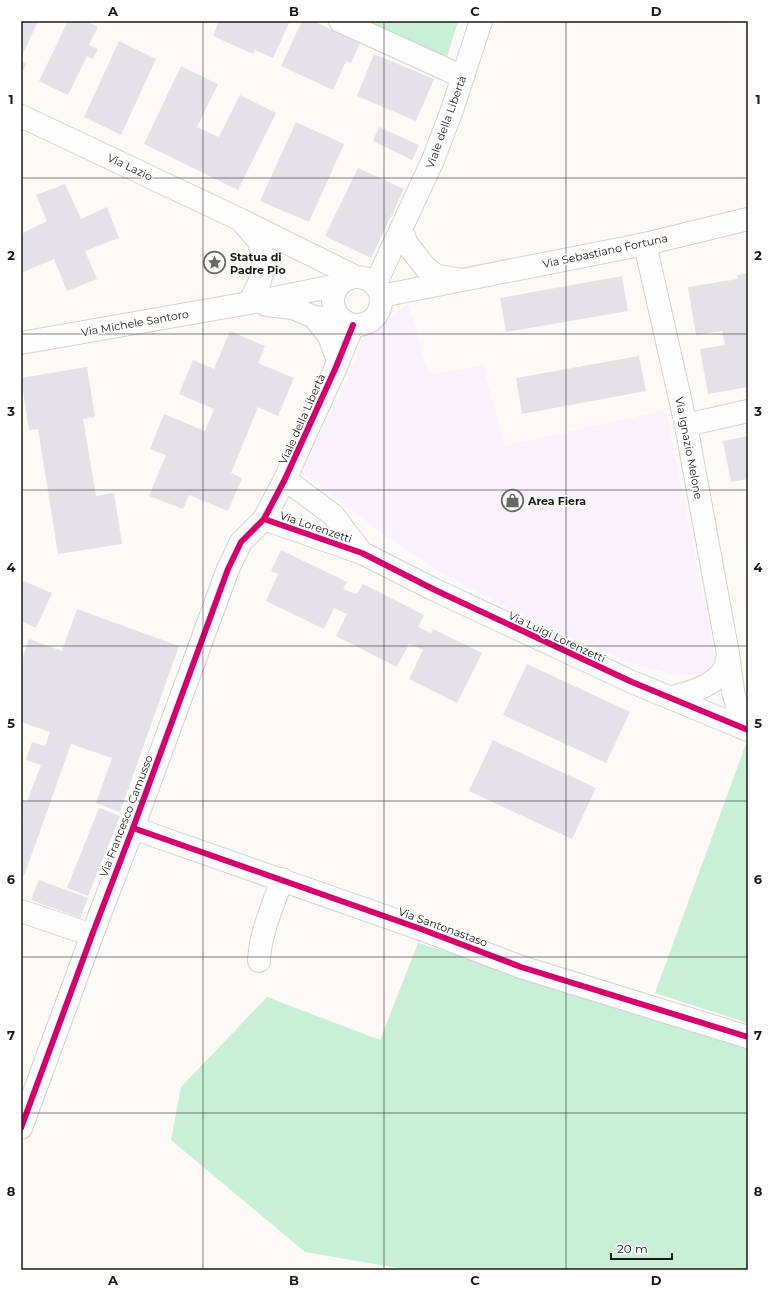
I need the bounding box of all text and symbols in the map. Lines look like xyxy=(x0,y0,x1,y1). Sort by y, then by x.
text: A xyxy=(107,3,119,19)
text: B xyxy=(289,3,299,19)
text: C xyxy=(470,3,480,19)
text: D xyxy=(651,3,662,19)
street label: Viale della Libertà xyxy=(423,74,469,170)
text: 1 xyxy=(8,91,14,107)
text: 1 xyxy=(755,91,761,107)
street label: Via Lazio xyxy=(105,150,155,184)
street label: Via Sebastiano Fortuna xyxy=(541,231,669,271)
text: 2 xyxy=(7,247,15,263)
text: 2 xyxy=(754,247,762,263)
place icon: Statua di Padre Pio xyxy=(201,250,227,276)
place label: Statua di Padre Pio xyxy=(230,250,286,277)
street label: Via Michele Santoro xyxy=(80,307,190,339)
street label: Viale della Libertà xyxy=(276,372,328,466)
street label: Via Ignazio Melone xyxy=(672,396,706,501)
text: 3 xyxy=(6,403,15,419)
text: 3 xyxy=(753,403,762,419)
shop icon: Area Fiera xyxy=(499,488,525,514)
place label: Area Fiera xyxy=(527,494,586,508)
street label: Via Lorenzetti xyxy=(278,508,354,546)
text: 4 xyxy=(7,559,16,575)
text: 4 xyxy=(754,559,763,575)
street label: Via Luigi Lorenzetti xyxy=(506,608,608,666)
text: 5 xyxy=(7,715,15,731)
text: 5 xyxy=(754,715,762,731)
street label: Via Francesco Camusso xyxy=(96,753,156,879)
text: 6 xyxy=(7,871,16,887)
text: 6 xyxy=(754,871,763,887)
street label: Via Santonastaso xyxy=(396,904,490,950)
text: 7 xyxy=(7,1027,15,1043)
text: 7 xyxy=(754,1027,762,1043)
text: 8 xyxy=(7,1183,16,1199)
text: 8 xyxy=(754,1183,763,1199)
scale bar xyxy=(611,1235,672,1261)
text: 20 m xyxy=(617,1241,648,1256)
text: A xyxy=(107,1272,119,1288)
text: B xyxy=(289,1272,299,1288)
text: C xyxy=(470,1272,480,1288)
text: D xyxy=(651,1272,662,1288)

